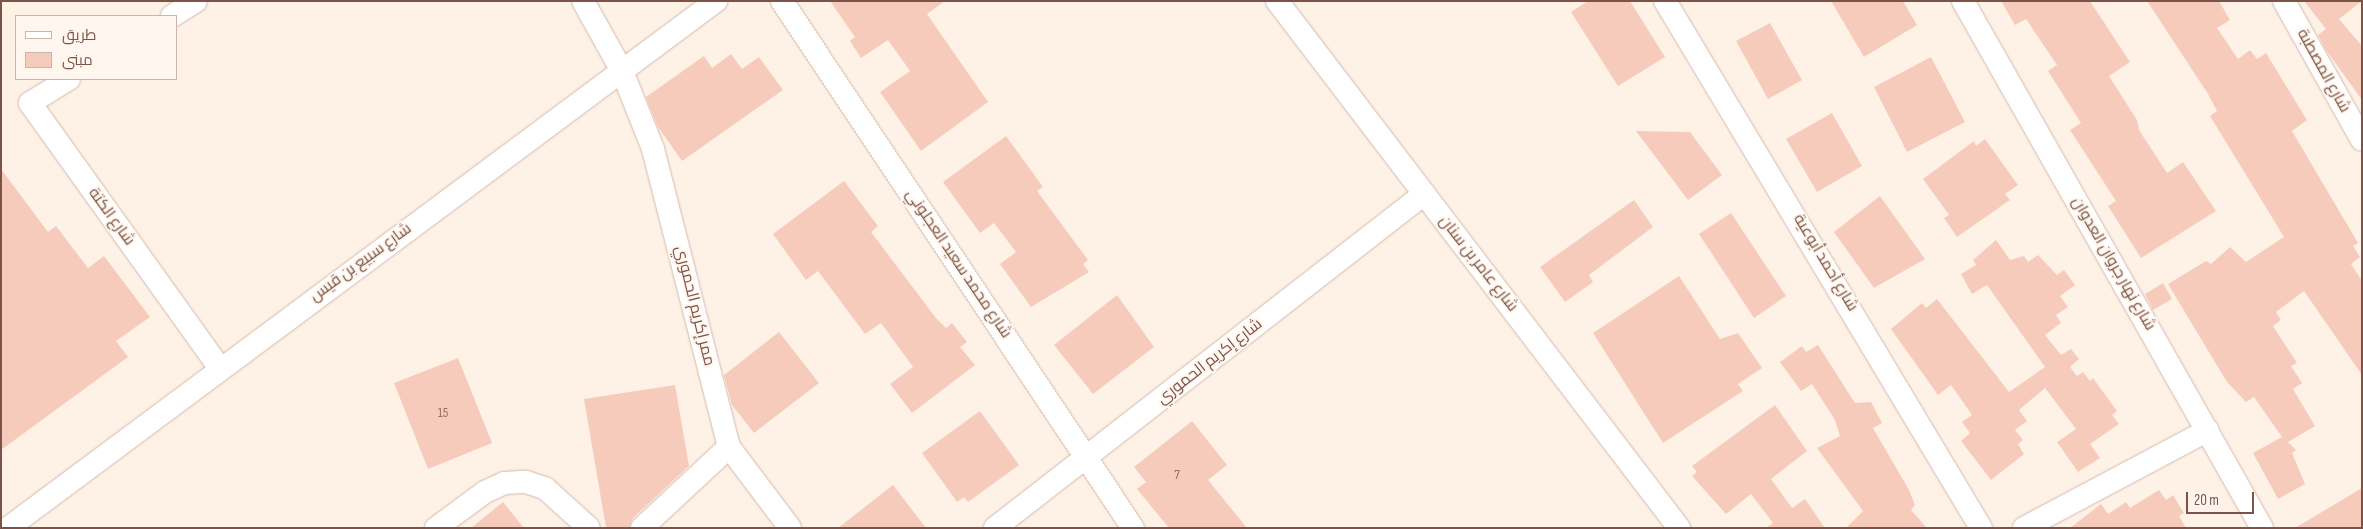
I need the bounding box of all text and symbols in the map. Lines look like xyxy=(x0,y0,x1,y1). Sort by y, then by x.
legend xyxy=(15,15,178,80)
text: طريق xyxy=(62,26,96,45)
street label: شارع المصطبة xyxy=(2292,26,2354,116)
text: مبنى xyxy=(62,51,93,70)
street label: شارع الكتة xyxy=(84,184,138,250)
street label: شارع محمد سعيد العجلوني xyxy=(901,186,1015,342)
street label: شارع نهار جروان العدوان xyxy=(2067,194,2159,334)
street label: شارع أحمد أبوعية xyxy=(1788,211,1862,315)
street label: شارع عامر بن سنان xyxy=(1435,212,1521,316)
street label: شارع سبيع بن قيس xyxy=(306,220,416,306)
street label: ممر إكريم الحموري xyxy=(670,244,718,368)
street label: شارع إكريم الحموري xyxy=(1154,315,1266,409)
house number: 15 xyxy=(438,405,448,421)
house number: 7 xyxy=(1174,467,1180,483)
scale bar xyxy=(2188,482,2256,514)
text: 20 m xyxy=(2194,491,2219,510)

